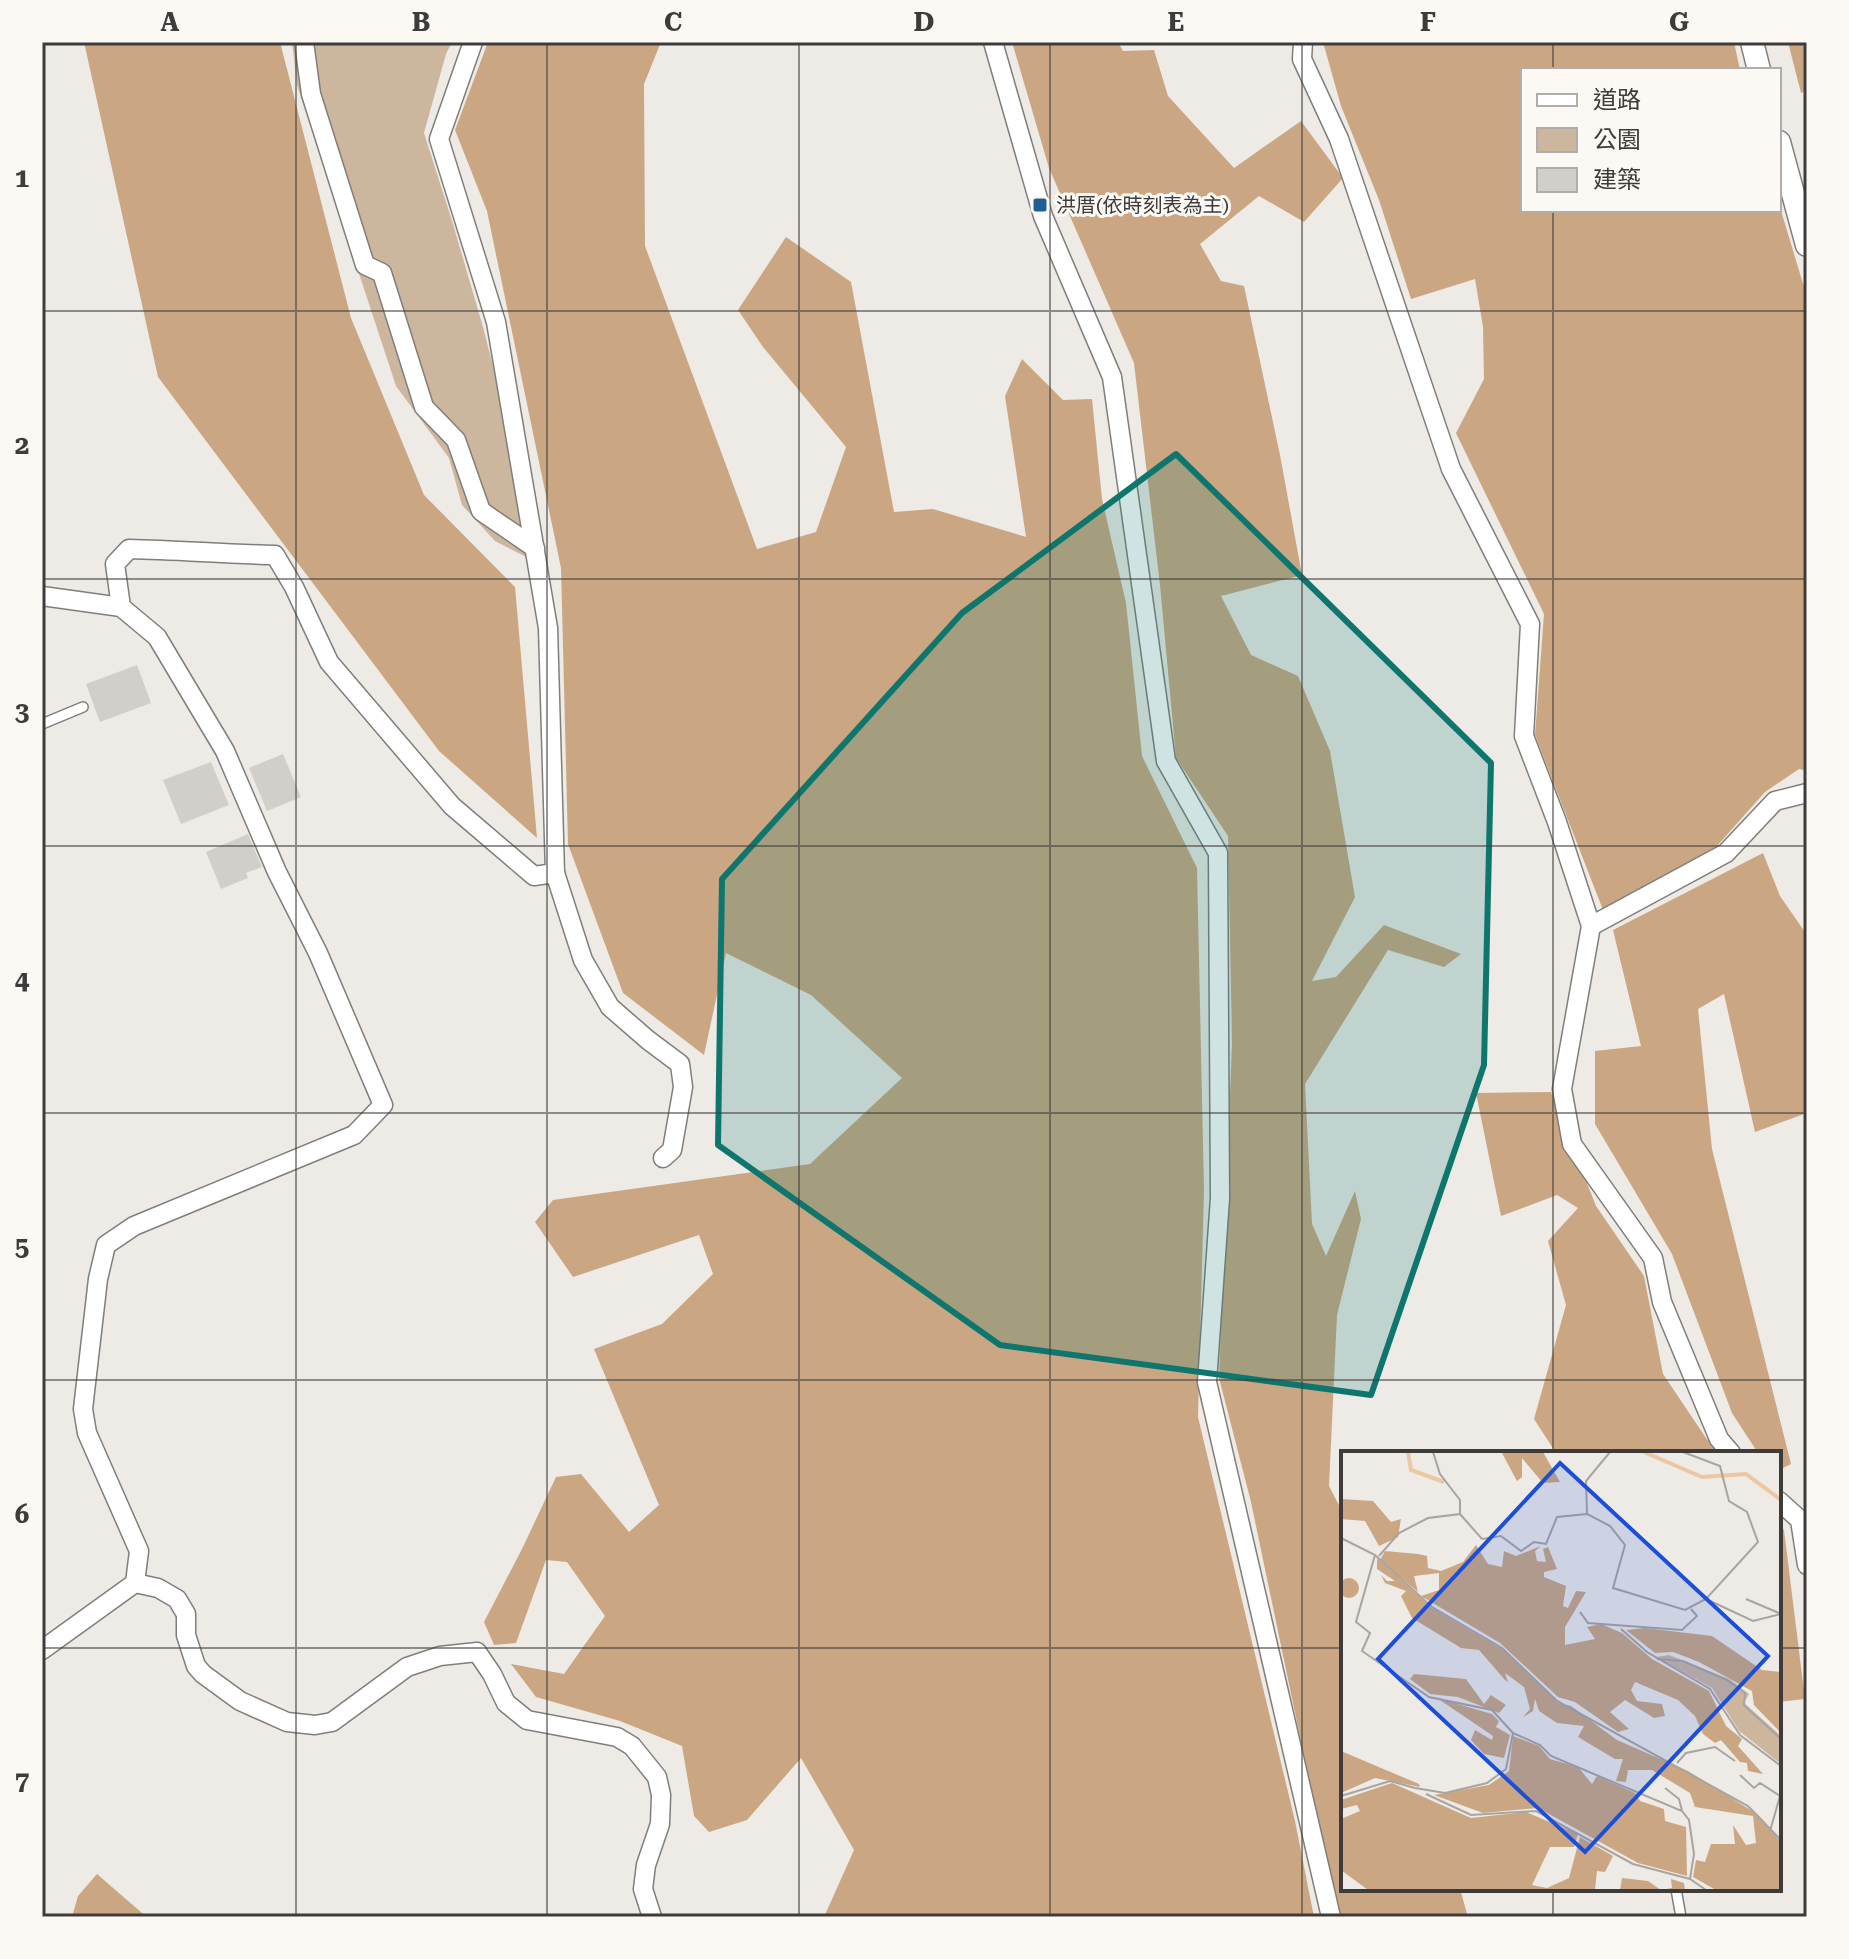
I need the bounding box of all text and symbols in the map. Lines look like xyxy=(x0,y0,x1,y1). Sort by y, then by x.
text: A xyxy=(161,7,180,37)
text: B xyxy=(412,7,430,37)
text: C xyxy=(664,7,682,37)
text: D xyxy=(914,7,934,37)
text: E xyxy=(1168,7,1184,37)
text: F xyxy=(1420,7,1436,37)
text: G xyxy=(1669,7,1689,37)
legend xyxy=(1521,68,1781,212)
text: 道路 xyxy=(1593,86,1641,114)
text: 公園 xyxy=(1593,126,1641,154)
text: 1 xyxy=(15,163,29,193)
text: 建築 xyxy=(1593,166,1641,194)
place label: 洪厝(依時刻表為主) xyxy=(1056,193,1229,217)
marker: 洪厝(依時刻表為主) xyxy=(1031,196,1049,214)
text: 2 xyxy=(15,430,29,460)
text: 3 xyxy=(15,697,29,727)
text: 4 xyxy=(15,965,30,995)
text: 5 xyxy=(15,1232,29,1262)
inset map xyxy=(1341,1451,1781,1891)
text: 6 xyxy=(15,1499,29,1529)
text: 7 xyxy=(15,1766,29,1796)

